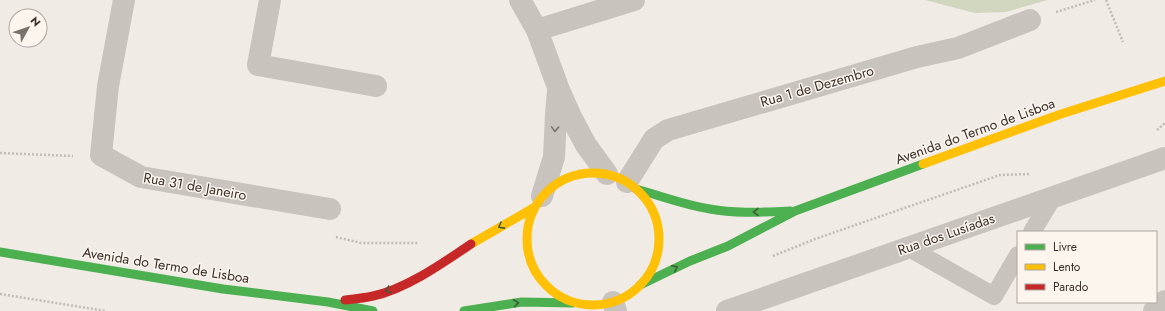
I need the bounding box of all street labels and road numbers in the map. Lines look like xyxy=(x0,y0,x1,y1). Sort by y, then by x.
street label: Rua 1 de Dezembro xyxy=(758,60,876,112)
street label: Avenida do Termo de Lisboa xyxy=(892,93,1058,169)
street label: Rua 31 de Janeiro xyxy=(142,167,248,205)
street label: Rua dos Lusíadas xyxy=(895,208,997,260)
street label: Avenida do Termo de Lisboa xyxy=(81,242,251,288)

